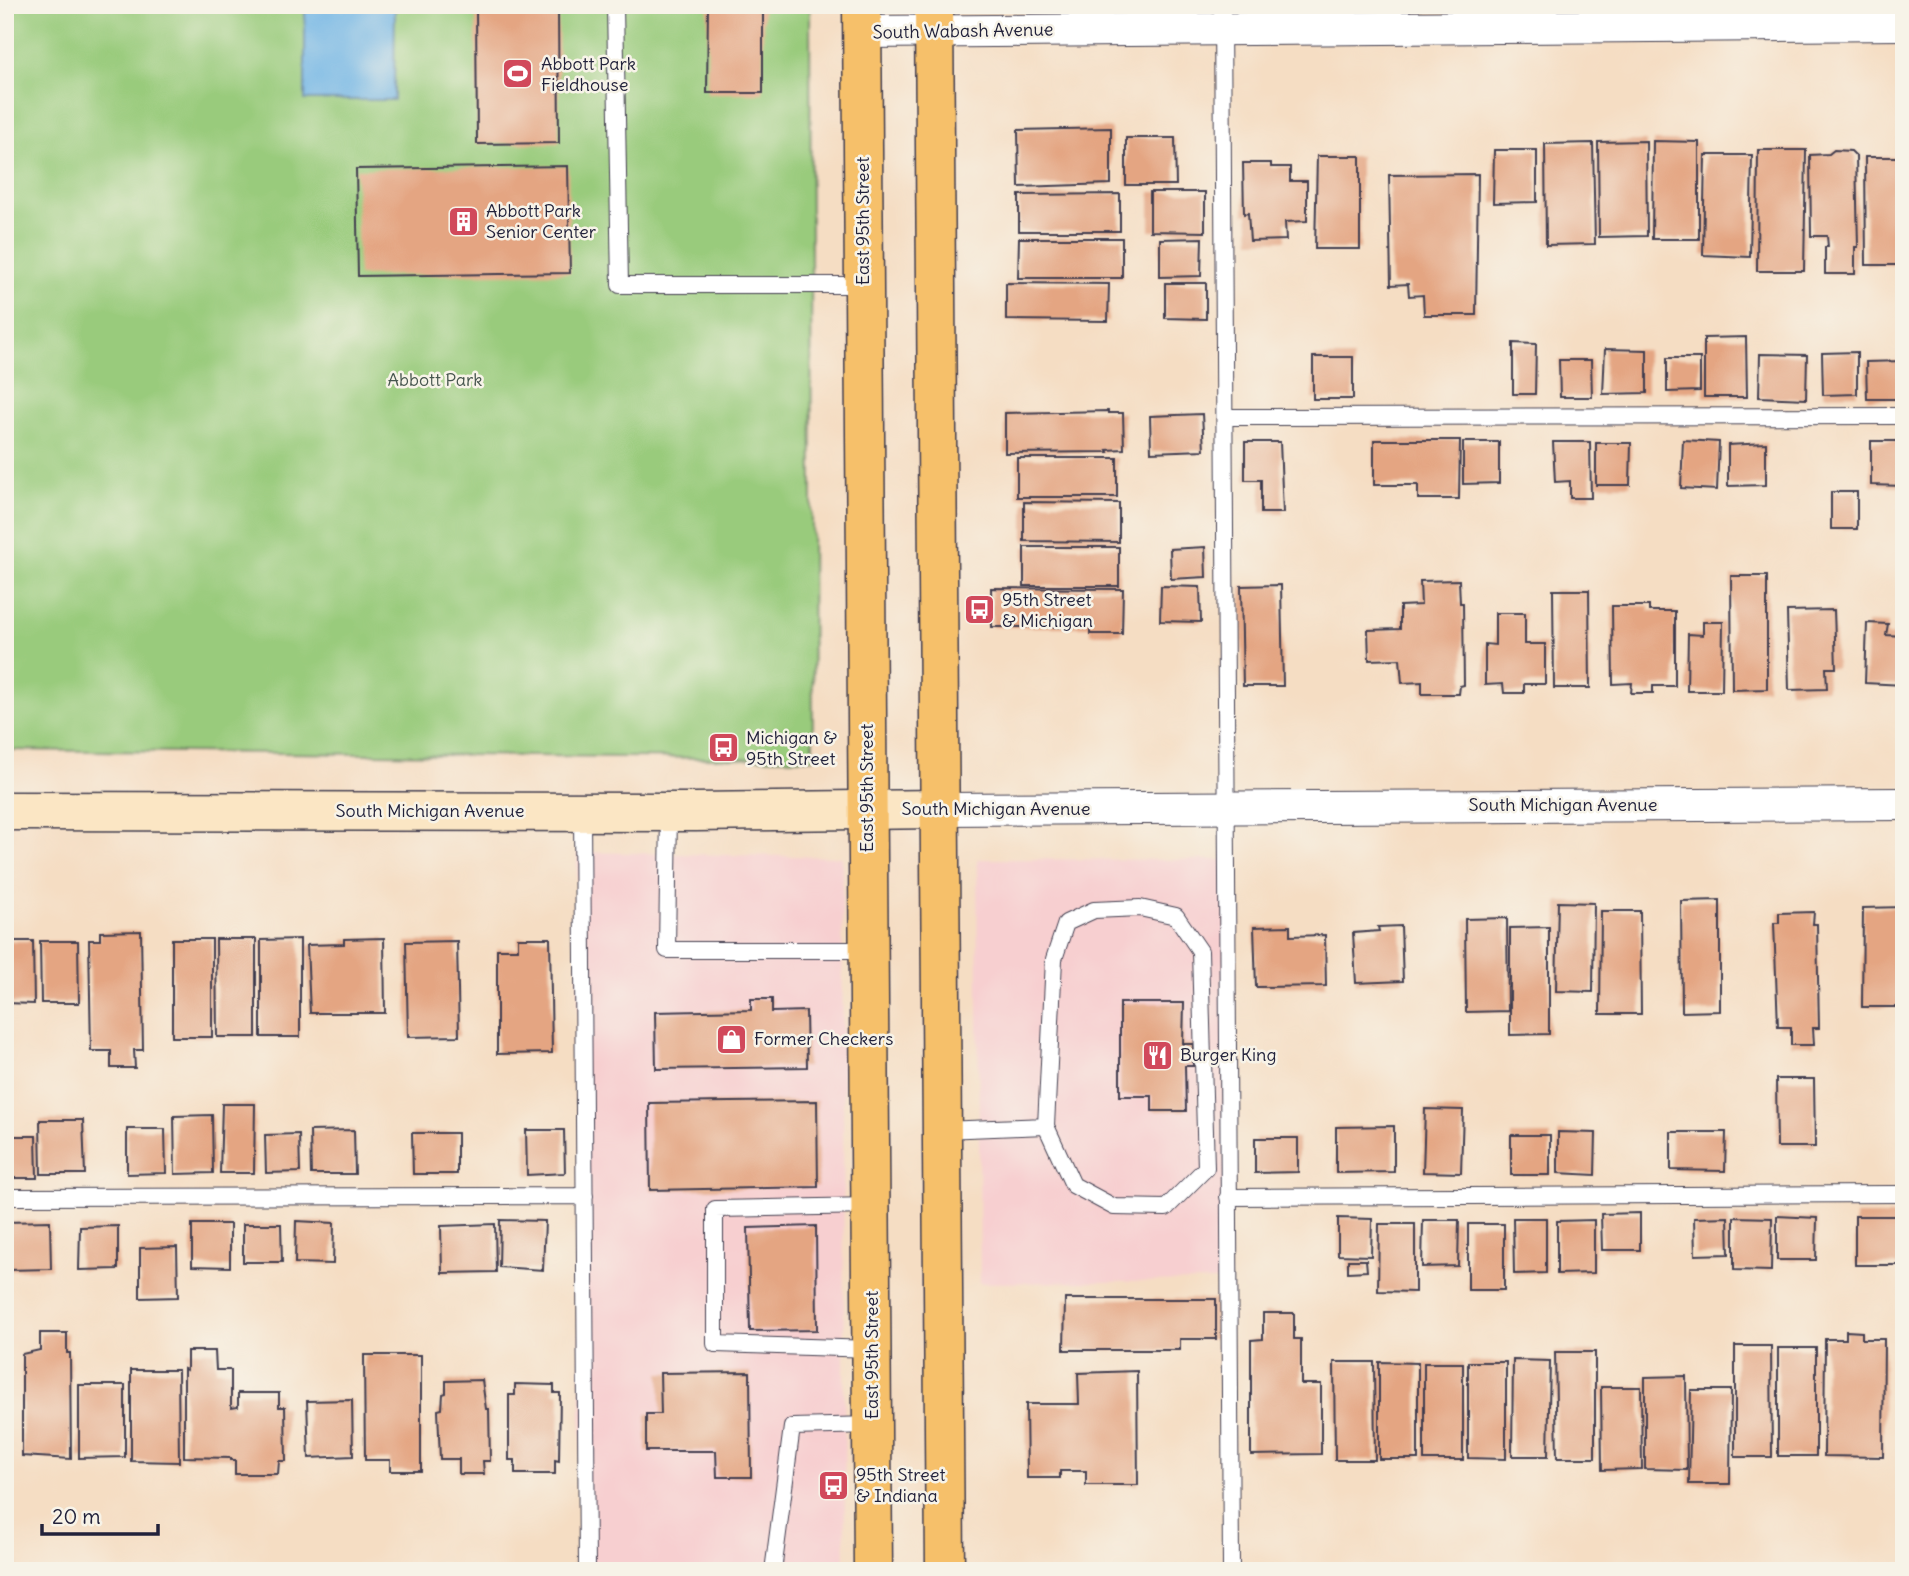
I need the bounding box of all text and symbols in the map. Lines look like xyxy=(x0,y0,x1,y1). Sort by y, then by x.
street label: South Wabash Avenue xyxy=(872,17,1054,44)
place label: Abbott Park Fieldhouse xyxy=(541,52,636,96)
sports icon: Abbott Park Fieldhouse xyxy=(501,57,535,91)
street label: East 95th Street xyxy=(851,157,874,285)
place label: Abbott Park Senior Center xyxy=(486,199,597,243)
building icon: Abbott Park Senior Center xyxy=(446,204,480,238)
park label: Abbott Park xyxy=(387,368,483,391)
place label: 95th Street & Michigan xyxy=(1002,588,1093,632)
bus stop icon: 95th Street & Michigan xyxy=(962,593,996,627)
street label: East 95th Street xyxy=(855,724,878,852)
place label: Michigan & 95th Street xyxy=(746,726,837,770)
bus stop icon: Michigan & 95th Street xyxy=(706,731,740,765)
street label: South Michigan Avenue xyxy=(1469,793,1657,816)
street label: South Michigan Avenue xyxy=(902,797,1090,820)
street label: South Michigan Avenue xyxy=(336,799,524,822)
shop icon: Former Checkers xyxy=(714,1022,748,1056)
place label: Former Checkers xyxy=(754,1027,893,1050)
restaurant icon: Burger King xyxy=(1140,1038,1174,1072)
place label: Burger King xyxy=(1180,1043,1276,1066)
street label: East 95th Street xyxy=(860,1291,883,1419)
place label: 95th Street & Indiana xyxy=(856,1463,945,1507)
bus stop icon: 95th Street & Indiana xyxy=(816,1468,850,1502)
scale bar xyxy=(42,1492,158,1536)
text: 20 m xyxy=(52,1503,101,1530)

